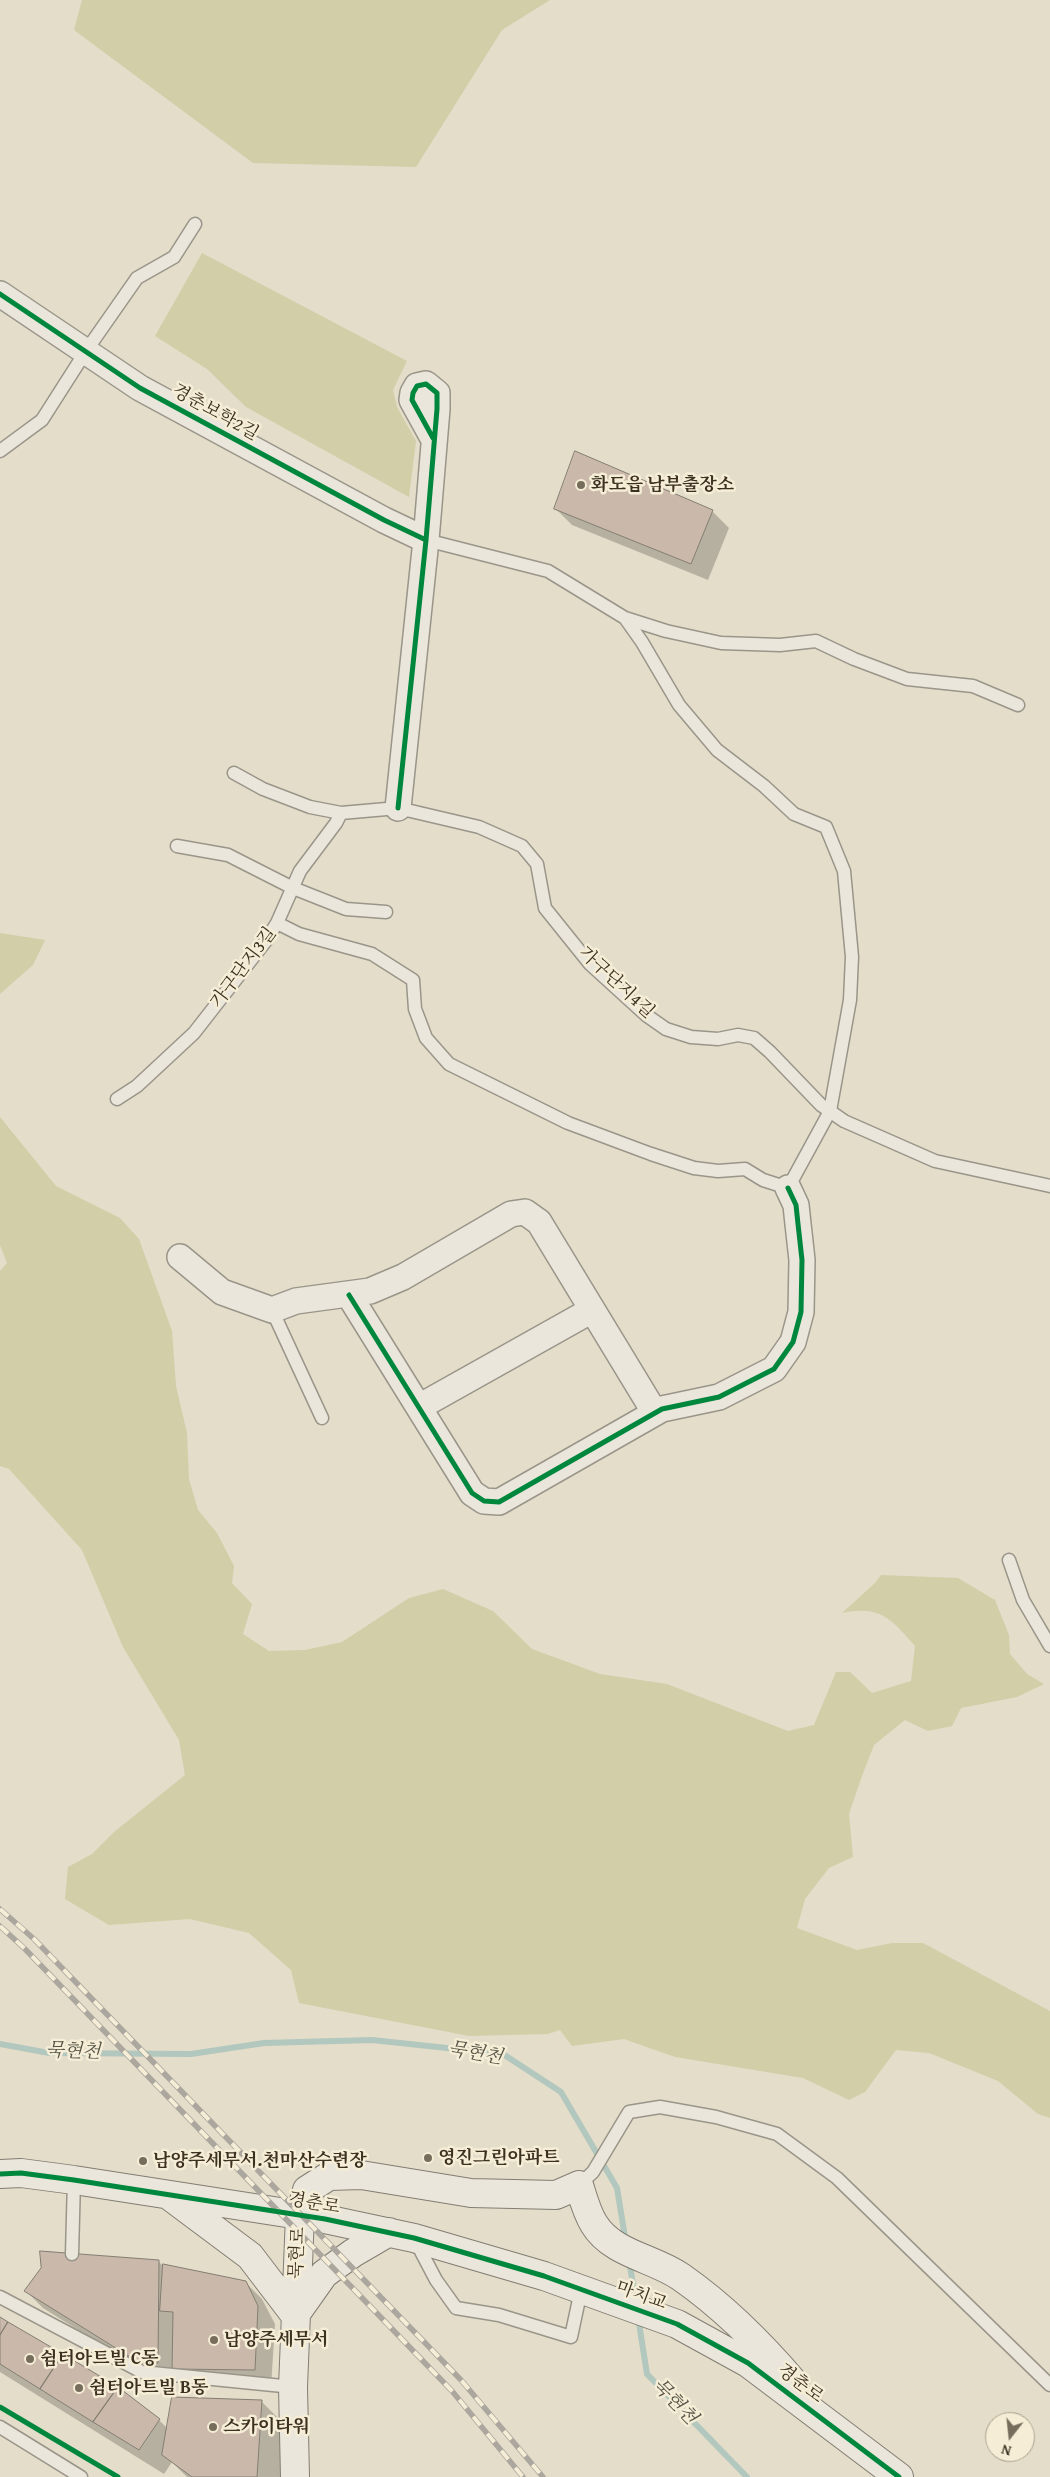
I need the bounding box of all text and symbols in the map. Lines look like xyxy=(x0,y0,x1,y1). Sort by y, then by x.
street label: 경춘보학2길 xyxy=(168,380,262,446)
place label: 화도읍 남부출장소 xyxy=(591,474,734,496)
marker: 화도읍 남부출장소 xyxy=(575,479,587,491)
street label: 가구단지3길 xyxy=(207,923,281,1013)
street label: 가구단지4길 xyxy=(574,942,658,1024)
water label: 묵현천 xyxy=(446,2038,504,2070)
water label: 묵현천 xyxy=(45,2040,101,2064)
place label: 영진그린아파트 xyxy=(438,2147,560,2169)
place label: 남양주세무서.천마산수련장 xyxy=(153,2150,367,2172)
marker: 영진그린아파트 xyxy=(422,2152,434,2164)
marker: 남양주세무서.천마산수련장 xyxy=(137,2155,149,2167)
street label: 경춘로 xyxy=(286,2189,342,2219)
street label: 묵현로 xyxy=(286,2226,310,2280)
street label: 마치교 xyxy=(613,2277,669,2315)
place label: 남양주세무서 xyxy=(224,2329,328,2351)
marker: 남양주세무서 xyxy=(208,2334,220,2346)
place label: 쉼터아트빌 C동 xyxy=(40,2348,158,2370)
marker: 쉼터아트빌 C동 xyxy=(24,2353,36,2365)
street label: 경춘로 xyxy=(773,2360,827,2408)
water label: 묵현천 xyxy=(647,2374,701,2430)
place label: 쉼터아트빌 B동 xyxy=(89,2377,208,2399)
marker: 쉼터아트빌 B동 xyxy=(73,2382,85,2394)
north arrow xyxy=(985,2412,1035,2462)
place label: 스카이타워 xyxy=(223,2416,310,2438)
marker: 스카이타워 xyxy=(207,2421,219,2433)
text: N xyxy=(999,2440,1013,2461)

